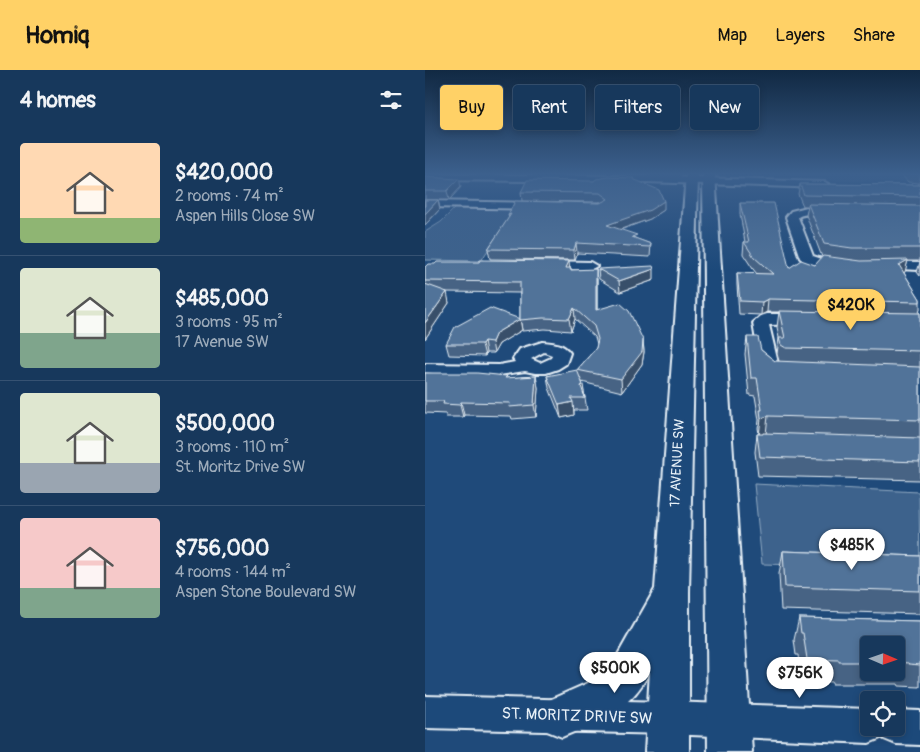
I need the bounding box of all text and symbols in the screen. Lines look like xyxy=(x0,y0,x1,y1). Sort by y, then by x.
text: Homiq xyxy=(25,21,89,50)
text: Map xyxy=(718,24,747,47)
text: Layers xyxy=(775,24,825,47)
text: Share xyxy=(853,24,895,47)
chip: Buy xyxy=(440,85,503,130)
chip: Rent xyxy=(513,85,585,130)
chip: Filters xyxy=(595,85,680,130)
chip: New xyxy=(690,85,759,130)
icon: filters xyxy=(377,86,405,114)
text: 4 homes xyxy=(20,87,96,114)
text: $420,000 xyxy=(175,159,273,186)
icon: home xyxy=(60,163,120,223)
text: 2 rooms · 74 m² xyxy=(175,186,284,206)
text: Aspen Hills Close SW xyxy=(175,206,315,226)
text: $485,000 xyxy=(175,285,269,312)
icon: home xyxy=(60,288,120,348)
pin: $420K xyxy=(816,288,886,331)
text: $420K xyxy=(827,295,875,315)
text: 3 rooms · 95 m² xyxy=(175,312,283,332)
text: 17 Avenue SW xyxy=(175,332,269,352)
text: $500,000 xyxy=(175,410,275,437)
icon: home xyxy=(60,413,120,473)
street label: 17 AVENUE SW xyxy=(666,418,688,508)
text: 3 rooms · 110 m² xyxy=(175,437,289,457)
text: St. Moritz Drive SW xyxy=(175,457,305,477)
pin: $485K xyxy=(817,528,887,571)
text: $756,000 xyxy=(175,535,269,562)
text: $485K xyxy=(830,535,874,555)
icon: home xyxy=(60,538,120,598)
text: 4 rooms · 144 m² xyxy=(175,562,291,582)
text: Aspen Stone Boulevard SW xyxy=(175,582,357,602)
north arrow xyxy=(860,636,905,681)
map controls xyxy=(860,636,905,736)
pin: $500K xyxy=(580,652,650,694)
pin: $756K xyxy=(765,656,835,699)
text: $500K xyxy=(591,658,639,678)
text: $756K xyxy=(778,663,822,683)
button: locate xyxy=(860,691,905,736)
street label: ST. MORITZ DRIVE SW xyxy=(501,703,653,729)

